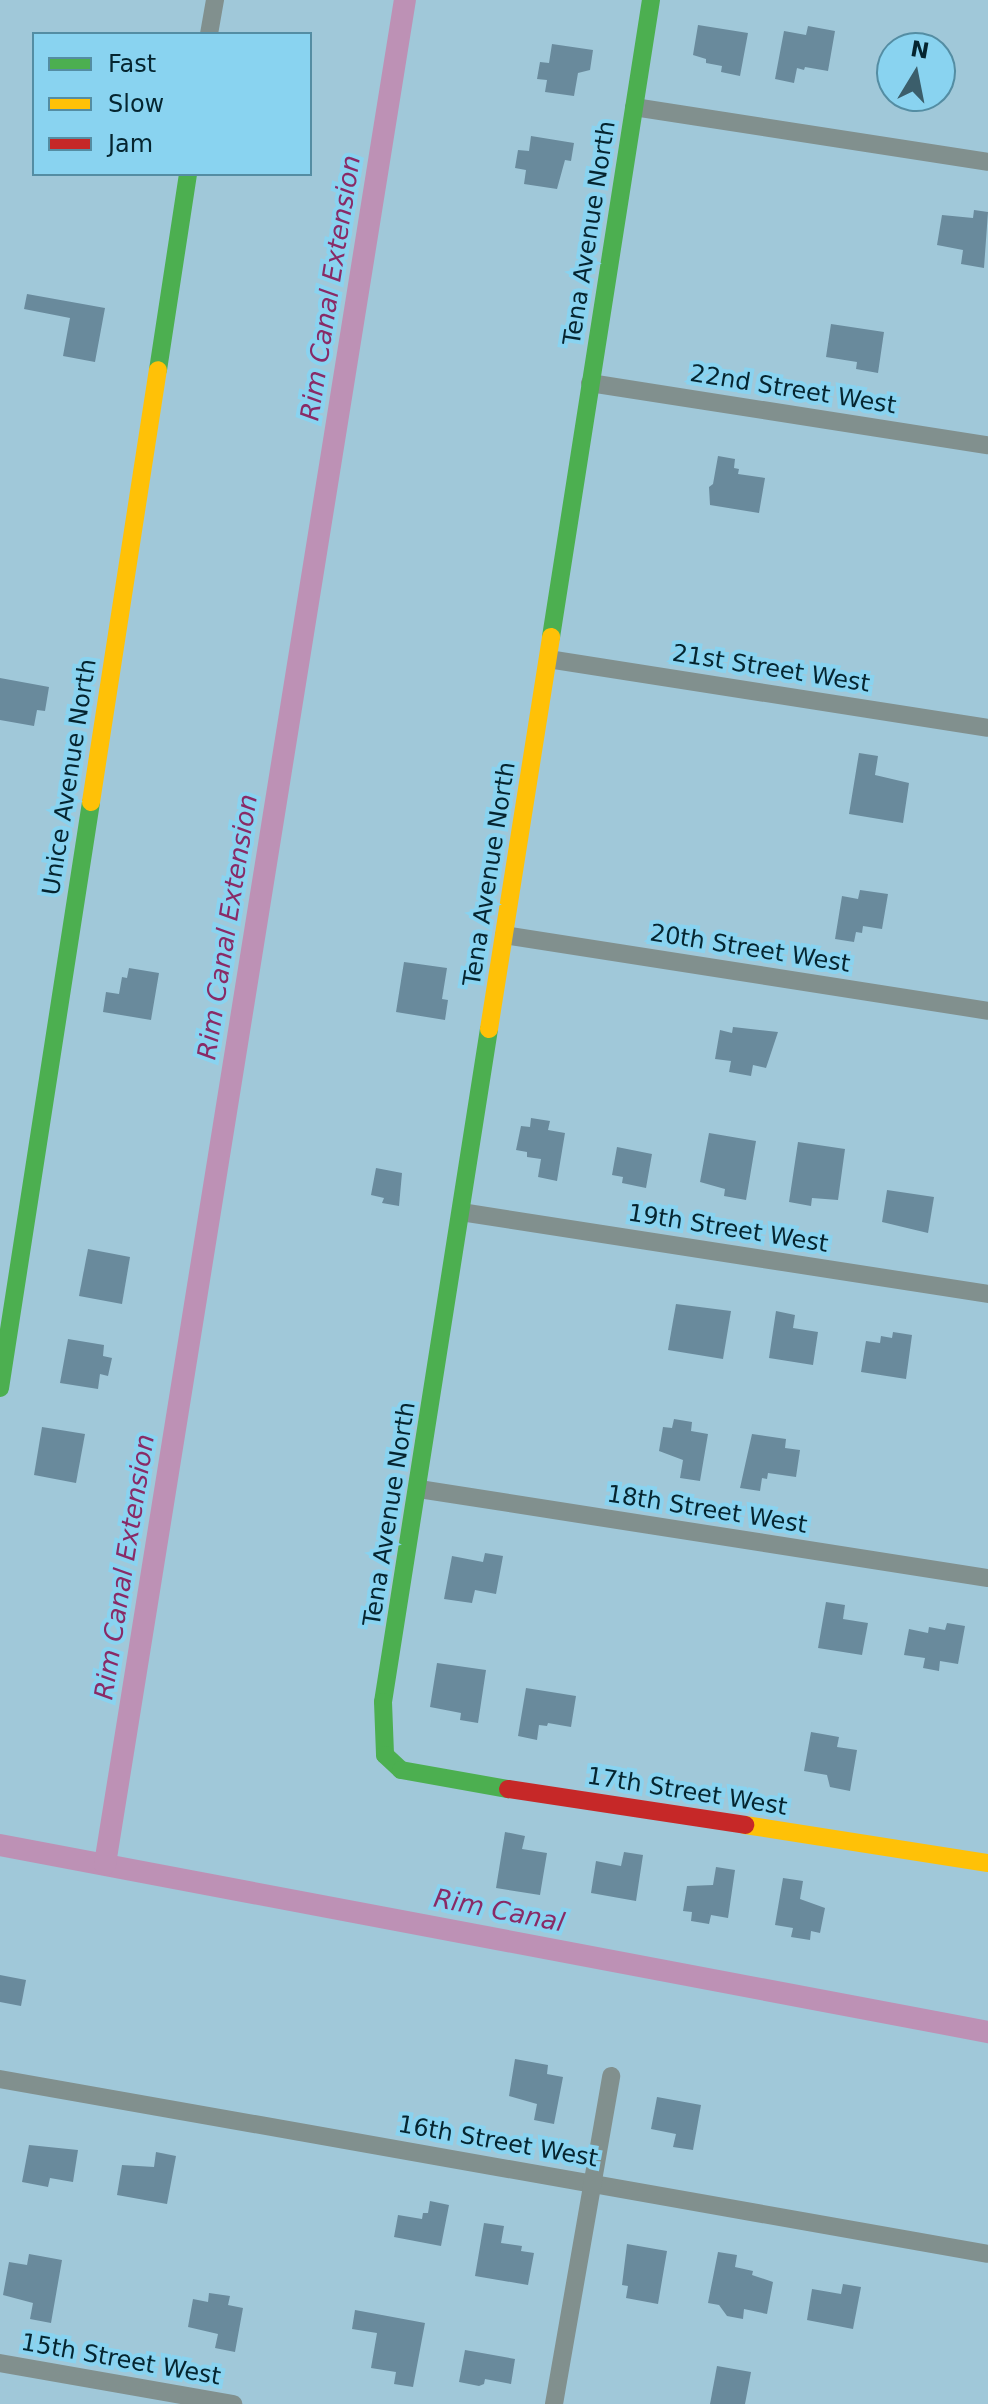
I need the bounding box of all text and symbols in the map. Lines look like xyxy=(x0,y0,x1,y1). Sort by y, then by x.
legend xyxy=(32,32,312,176)
north arrow xyxy=(876,32,956,112)
text: N xyxy=(909,36,931,64)
text: Fast xyxy=(108,50,156,78)
text: Slow xyxy=(108,90,164,118)
street label: Tena Avenue North xyxy=(558,119,622,347)
text: Jam xyxy=(108,130,153,158)
water label: Rim Canal Extension xyxy=(295,153,367,423)
street label: 22nd Street West xyxy=(688,359,898,421)
street label: 21st Street West xyxy=(670,639,872,699)
street label: Unice Avenue North xyxy=(37,657,103,897)
street label: Tena Avenue North xyxy=(458,760,522,988)
water label: Rim Canal Extension xyxy=(192,792,264,1062)
street label: 20th Street West xyxy=(648,919,852,979)
street label: 19th Street West xyxy=(626,1199,830,1259)
street label: Tena Avenue North xyxy=(358,1400,422,1628)
water label: Rim Canal Extension xyxy=(89,1432,161,1702)
street label: 18th Street West xyxy=(605,1480,809,1540)
street label: 17th Street West xyxy=(585,1762,789,1822)
water label: Rim Canal xyxy=(431,1883,567,1939)
street label: 16th Street West xyxy=(396,2110,600,2174)
street label: 15th Street West xyxy=(19,2328,223,2392)

